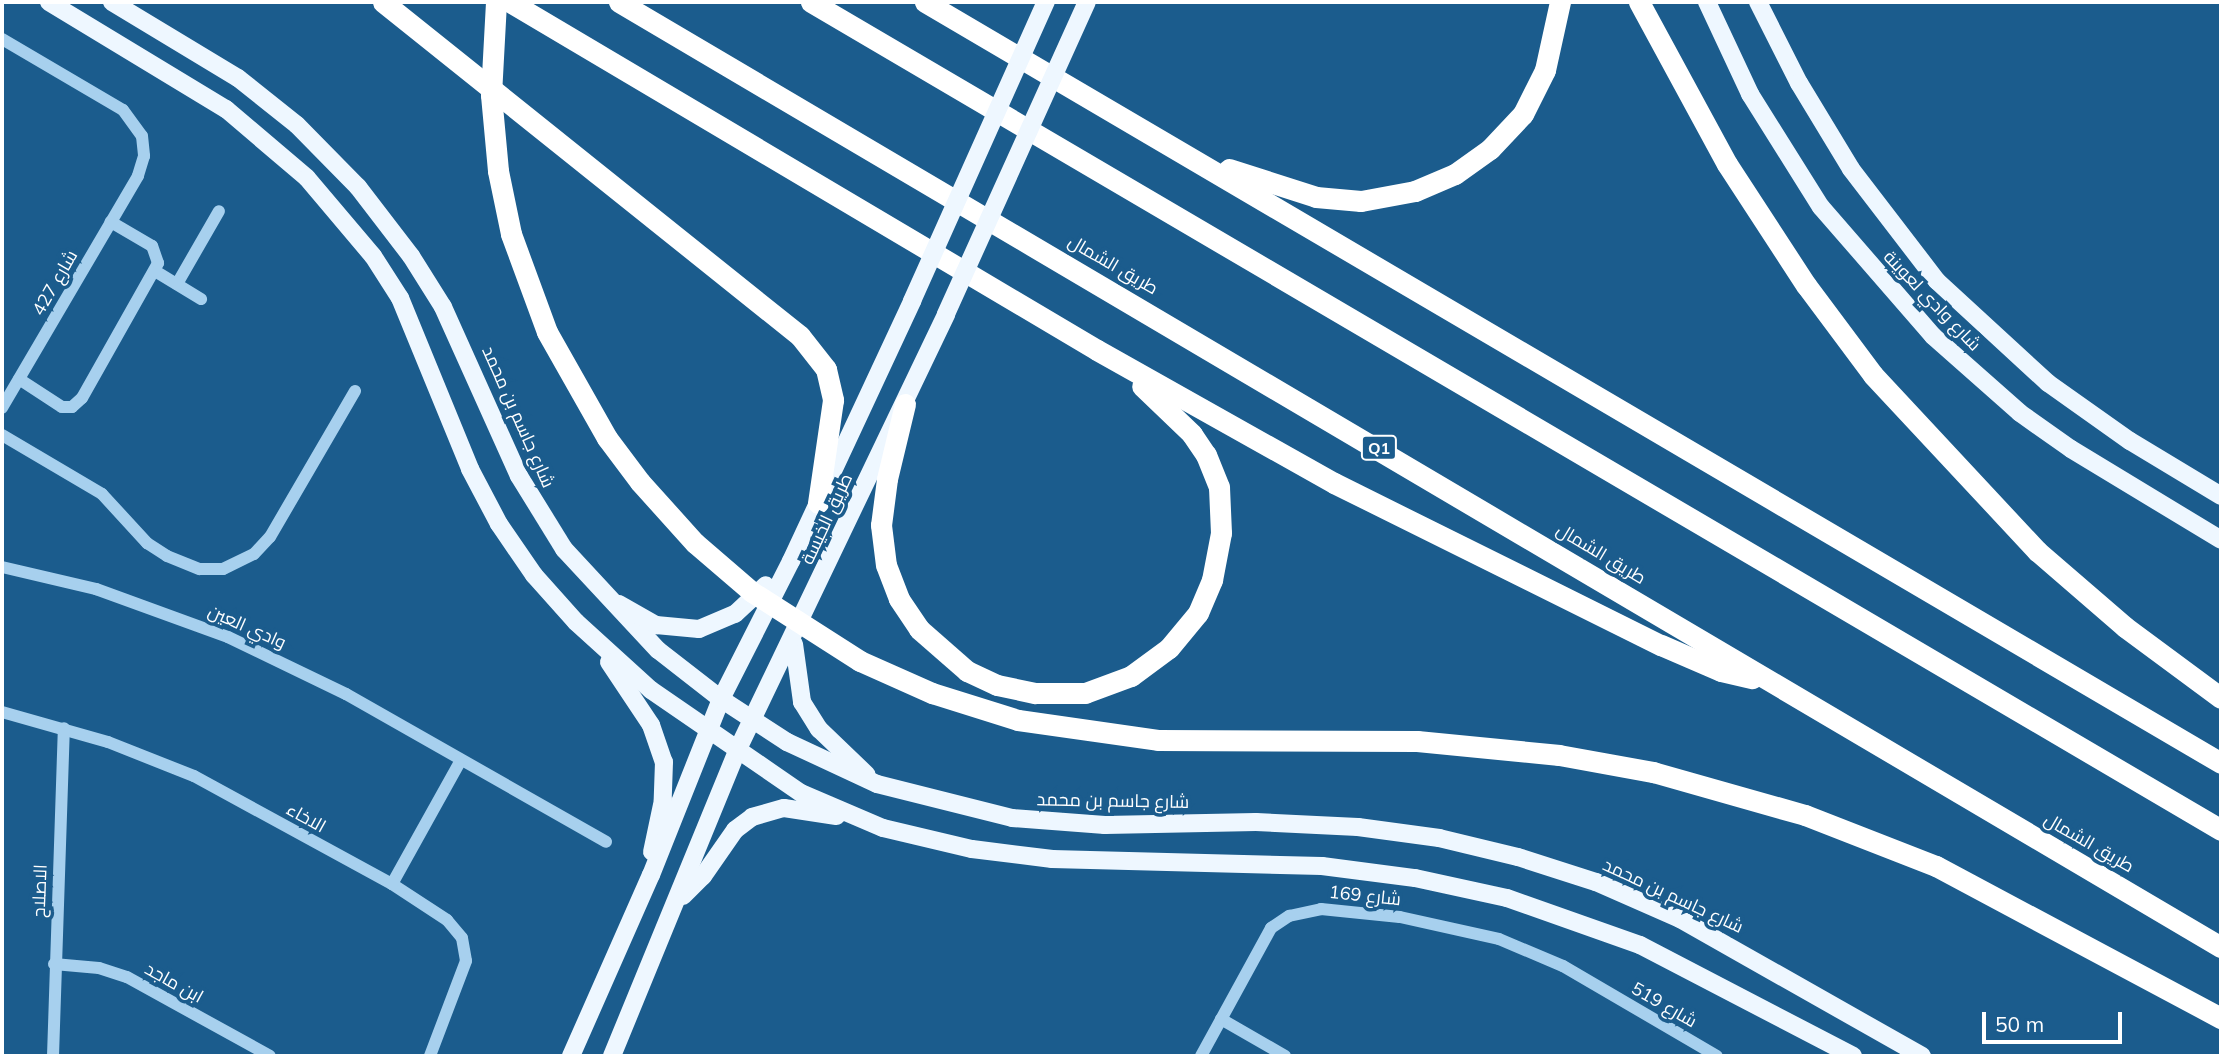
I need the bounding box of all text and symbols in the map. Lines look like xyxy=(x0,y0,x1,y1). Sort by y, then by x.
street label: طريق الشمال xyxy=(1064,231,1162,299)
street label: شارع 427 xyxy=(28,246,82,320)
street label: شارع وادي لعوينة xyxy=(1879,246,1985,356)
street label: شارع جاسم بن محمد xyxy=(477,343,559,491)
road number: Q1 xyxy=(1360,436,1398,461)
street label: طريق الخيسة xyxy=(797,470,857,568)
street label: طريق الشمال xyxy=(1552,519,1650,589)
street label: وادي العين xyxy=(205,600,289,654)
street label: شارع جاسم بن محمد xyxy=(1037,789,1189,813)
street label: الاخاء xyxy=(283,798,329,838)
street label: طريق الشمال xyxy=(2040,809,2138,877)
street label: شارع جاسم بن محمد xyxy=(1599,854,1747,938)
street label: الاصلاح xyxy=(28,864,52,918)
street label: شارع 169 xyxy=(1328,881,1402,911)
street label: ابن ماجد xyxy=(141,958,207,1008)
street label: شارع 519 xyxy=(1627,978,1701,1032)
scale bar xyxy=(1985,998,2125,1042)
text: 50 m xyxy=(1995,1011,2044,1037)

